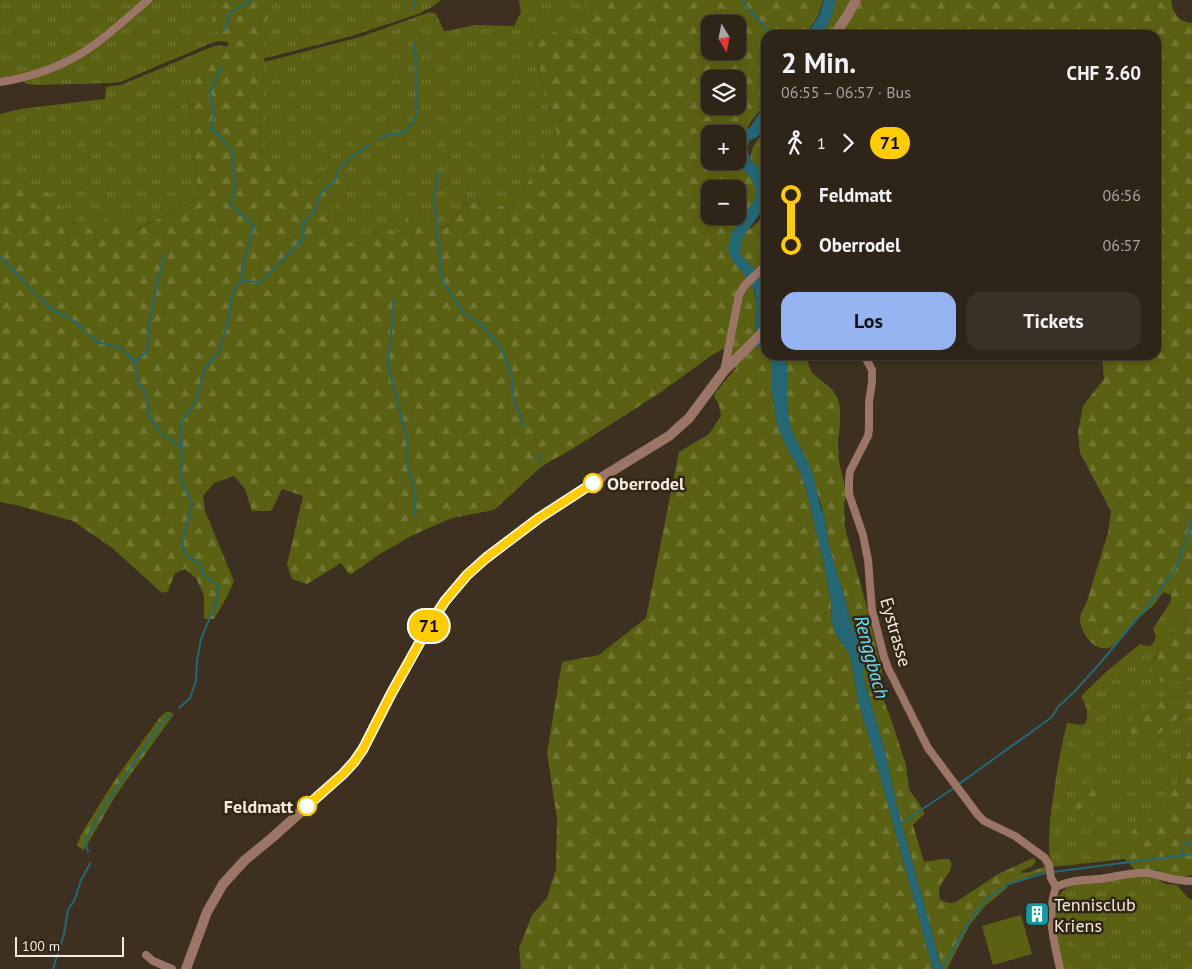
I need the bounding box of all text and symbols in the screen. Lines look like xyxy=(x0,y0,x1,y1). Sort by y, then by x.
north arrow xyxy=(701,15,746,60)
map controls xyxy=(701,15,746,225)
text: 2 Min. xyxy=(781,44,856,81)
text: CHF 3.60 xyxy=(1067,61,1141,85)
button: layers xyxy=(701,70,746,115)
text: 06:55 – 06:57 · Bus xyxy=(781,82,911,102)
button: + xyxy=(701,125,746,170)
icon: walk xyxy=(781,129,809,157)
icon: forward xyxy=(834,129,862,157)
text: 71 xyxy=(880,131,900,154)
text: 1 xyxy=(817,133,826,153)
button: − xyxy=(701,180,746,225)
text: Feldmatt xyxy=(819,183,892,207)
text: 06:56 xyxy=(1103,185,1141,205)
text: Oberrodel xyxy=(819,233,901,257)
text: 06:57 xyxy=(1103,235,1141,255)
button: Los xyxy=(781,292,956,350)
button: Tickets xyxy=(966,292,1141,350)
place label: Oberrodel xyxy=(607,472,685,495)
marker: Oberrodel xyxy=(583,473,603,493)
street label: Eystrasse xyxy=(875,595,917,669)
line badge: 71 xyxy=(406,610,452,642)
water label: Renggbach xyxy=(849,613,895,701)
text: 71 xyxy=(419,614,439,637)
place label: Feldmatt xyxy=(224,795,294,818)
marker: Feldmatt xyxy=(297,796,317,816)
place label: Tennisclub Kriens xyxy=(1054,893,1136,937)
building icon: Tennisclub Kriens xyxy=(1024,901,1050,927)
scale bar xyxy=(15,934,124,957)
text: 100 m xyxy=(22,937,60,955)

